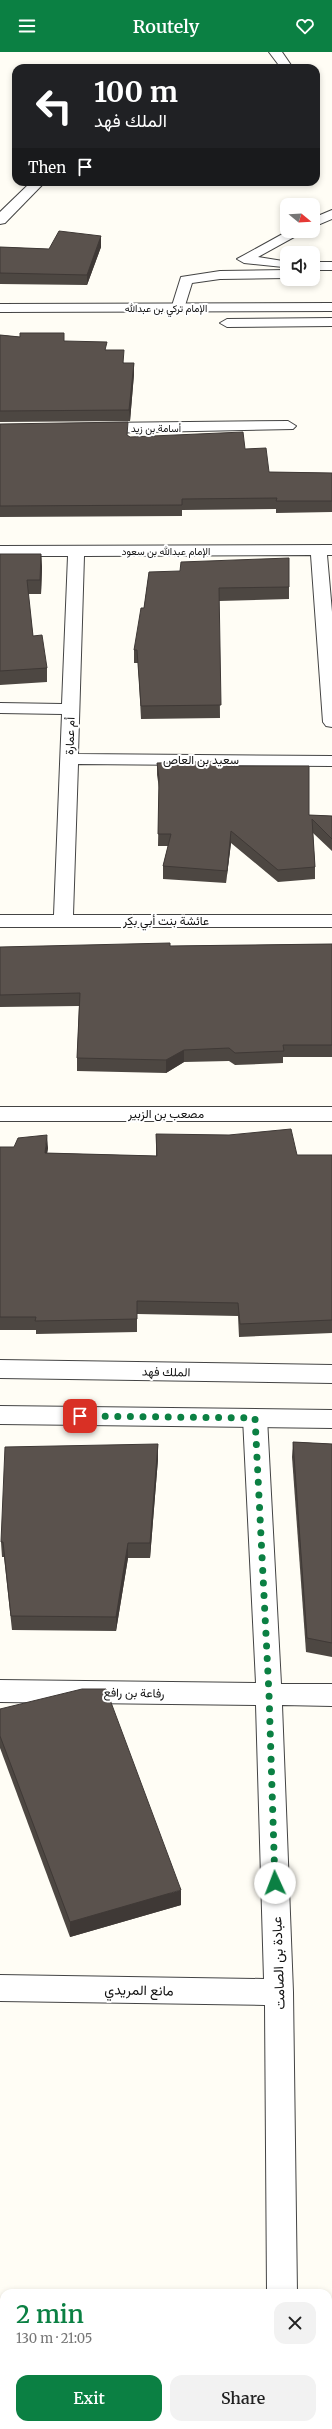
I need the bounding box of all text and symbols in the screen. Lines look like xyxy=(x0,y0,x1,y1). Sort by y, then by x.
icon: menu xyxy=(16,15,38,37)
text: Routely xyxy=(133,15,199,38)
icon: heart xyxy=(294,15,316,37)
text: 100 m xyxy=(94,74,178,110)
icon: left xyxy=(28,80,80,132)
text: الملك فهد xyxy=(94,109,167,132)
icon: arrive xyxy=(74,156,96,178)
text: Then xyxy=(28,158,66,177)
north arrow xyxy=(280,198,320,238)
map controls xyxy=(280,198,320,286)
button: sound xyxy=(280,246,320,286)
street label: الإمام تركي بن عبدالله xyxy=(125,302,207,317)
street label: أسامة بن زيد xyxy=(131,422,182,435)
street label: الإمام عبدالله بن سعود xyxy=(122,545,210,558)
street label: أم عمارة xyxy=(61,717,79,755)
street label: سعيد بن العاص xyxy=(163,752,239,768)
street label: عائشة بنت أبي بكر xyxy=(122,913,209,931)
street label: مصعب بن الزبير xyxy=(127,1106,204,1122)
street label: الملك فهد xyxy=(142,1364,190,1380)
pin xyxy=(63,1399,97,1433)
icon: arrive xyxy=(69,1405,91,1427)
street label: رفاعة بن رافع xyxy=(103,1684,165,1703)
position arrow xyxy=(254,1862,296,1904)
street label: عبادة بن الصامت xyxy=(267,1916,289,2010)
street label: مانع المريدي xyxy=(104,1980,174,2003)
text: 2 min xyxy=(16,2299,84,2330)
button: close xyxy=(274,2302,316,2344)
text: 130 m · 21:05 xyxy=(16,2330,92,2347)
button: Exit xyxy=(16,2375,162,2421)
button: Share xyxy=(170,2375,316,2421)

